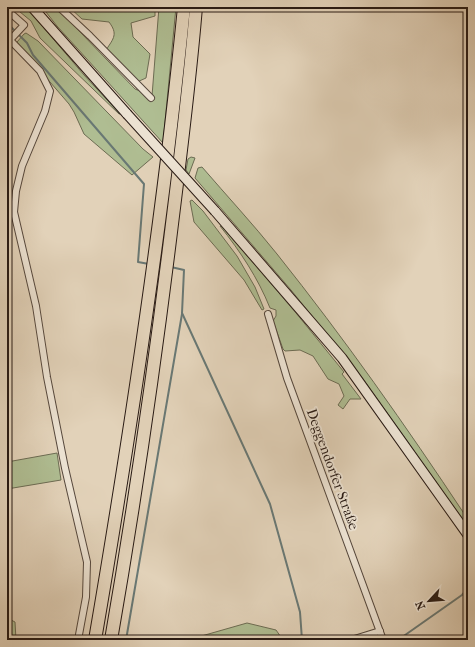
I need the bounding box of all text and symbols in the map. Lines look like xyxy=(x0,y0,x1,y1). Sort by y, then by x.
street label: Deggendorfer Straße xyxy=(303,406,362,532)
north arrow xyxy=(409,581,449,621)
text: N xyxy=(413,598,428,612)

